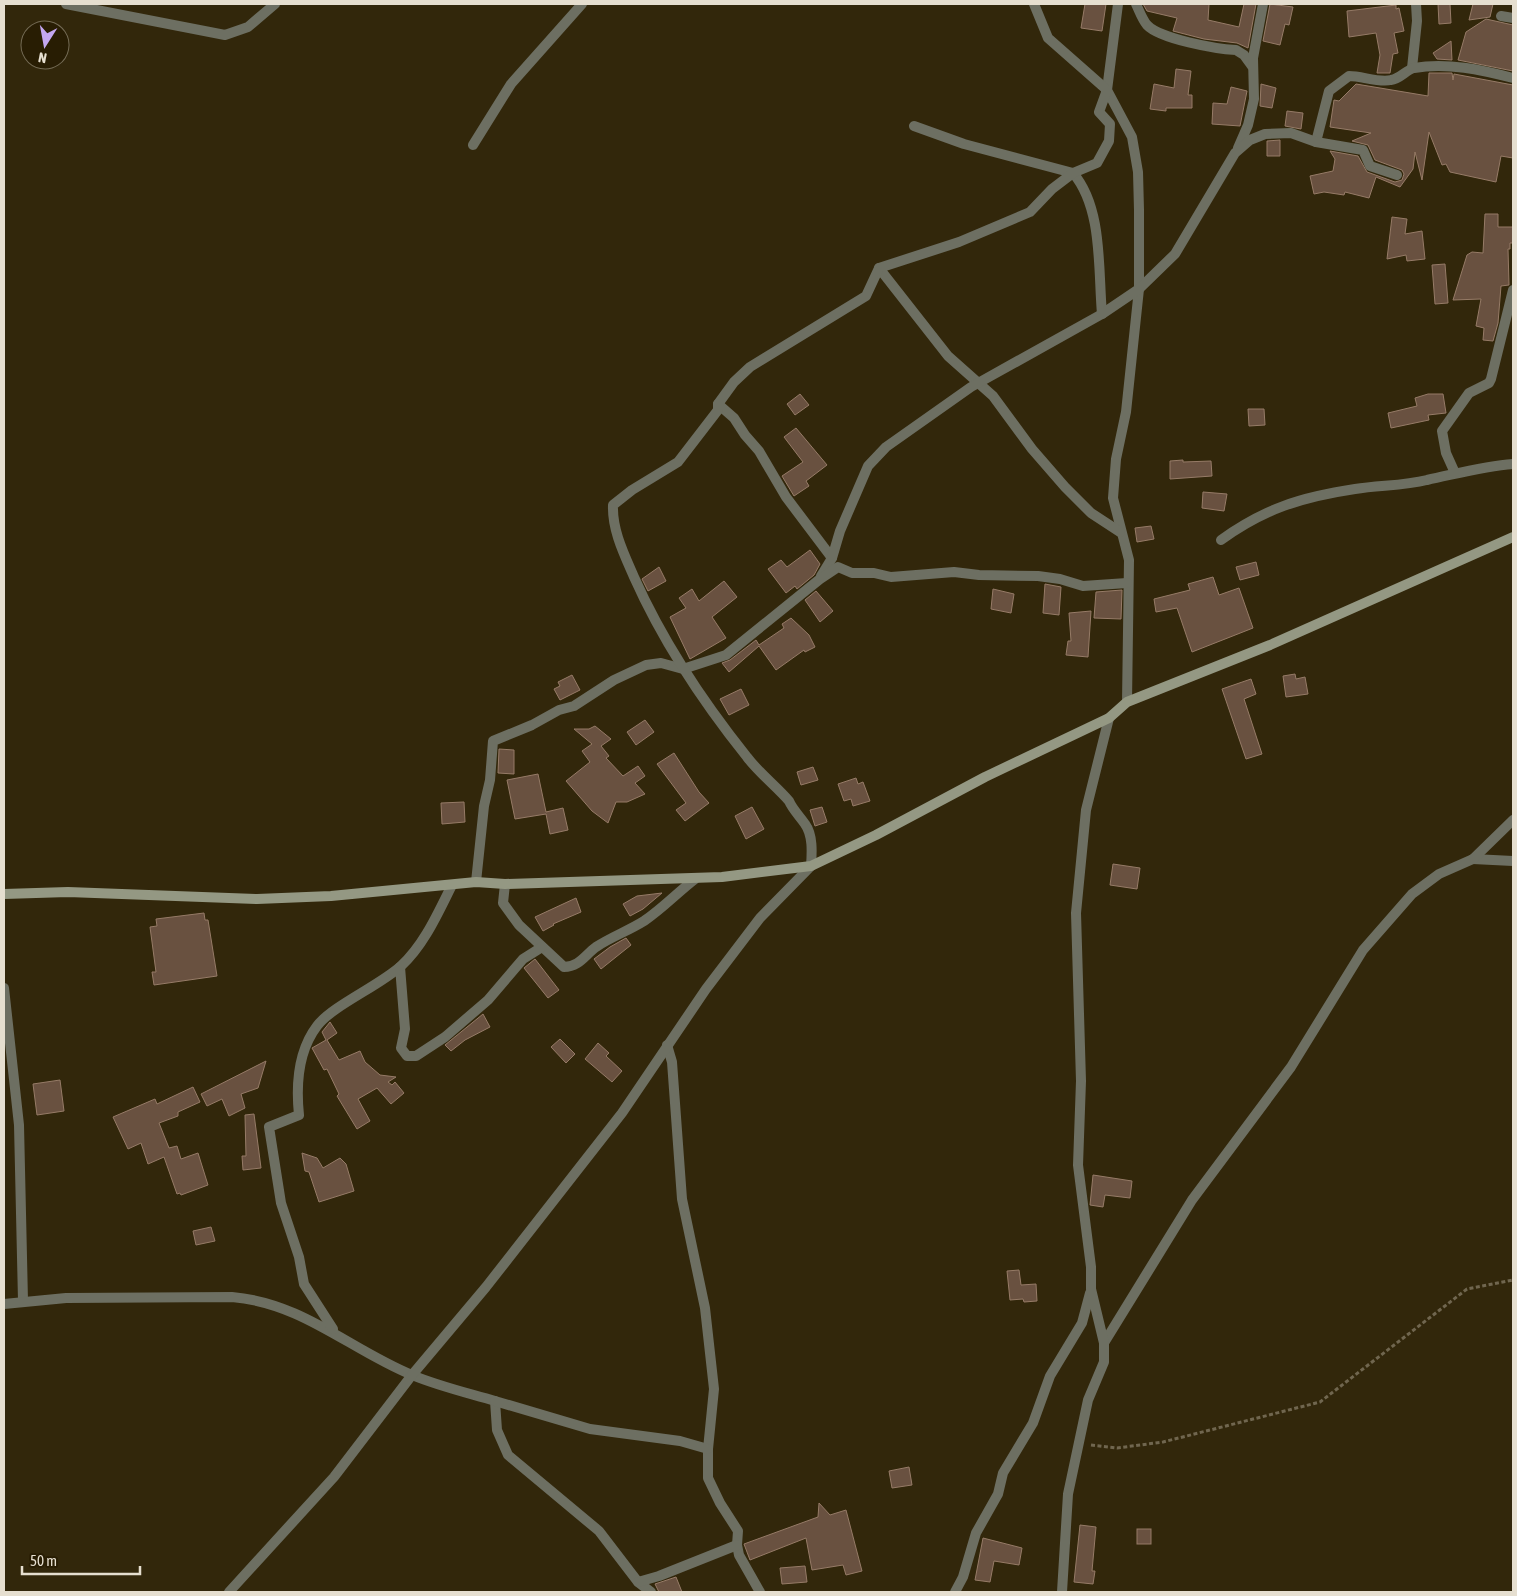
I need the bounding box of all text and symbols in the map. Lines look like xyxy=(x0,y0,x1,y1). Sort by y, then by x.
north arrow xyxy=(20,20,70,70)
text: N xyxy=(37,49,48,66)
scale bar xyxy=(22,1544,140,1576)
text: 50 m xyxy=(30,1552,57,1569)

